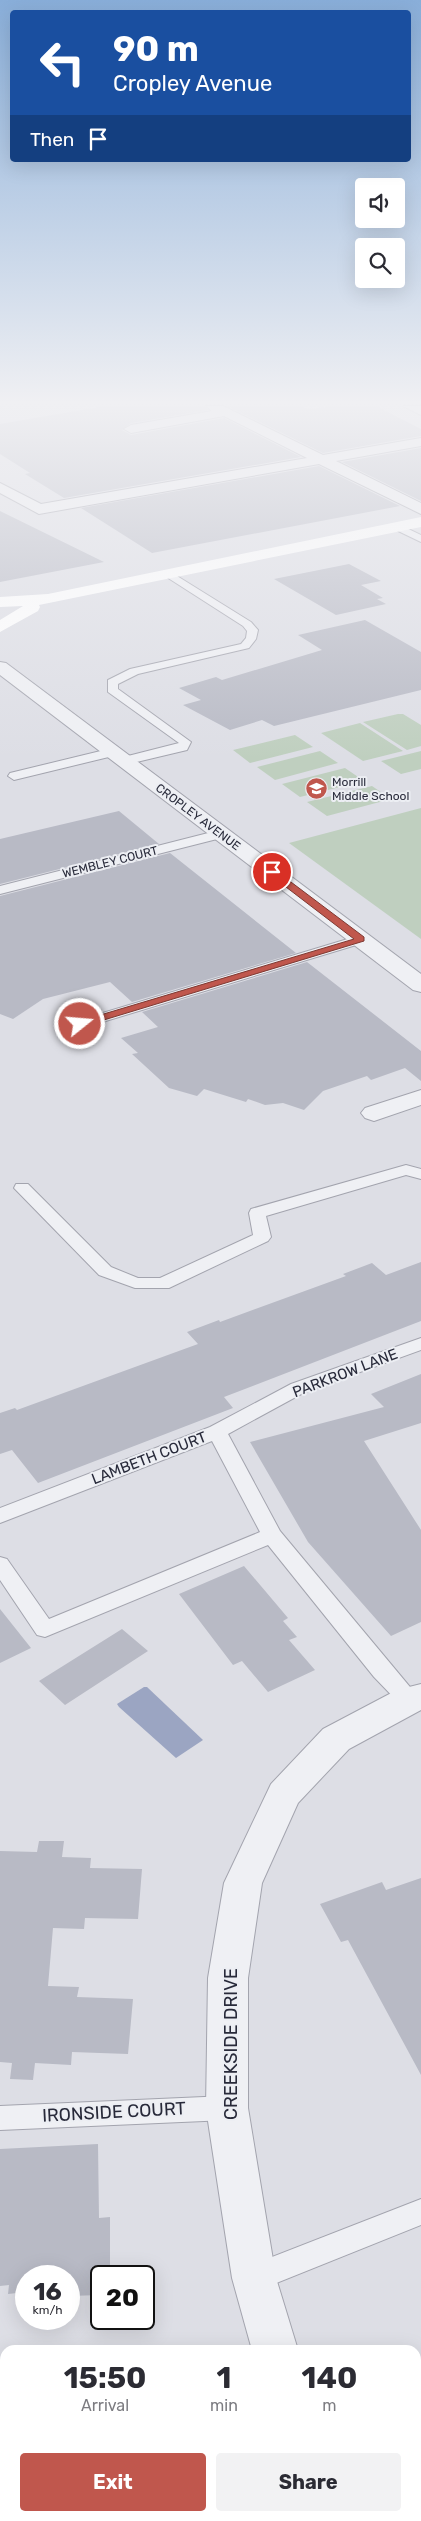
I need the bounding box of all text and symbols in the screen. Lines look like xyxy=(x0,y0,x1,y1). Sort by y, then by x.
text: 90 m xyxy=(113,28,199,70)
icon: left xyxy=(30,30,95,95)
text: Cropley Avenue xyxy=(113,70,272,97)
icon: arrive xyxy=(84,125,112,153)
text: Then xyxy=(30,128,74,151)
map controls xyxy=(355,178,405,288)
button: sound xyxy=(355,178,405,228)
button: search xyxy=(355,238,405,288)
place label: Morrill Middle School xyxy=(332,775,409,803)
school or university icon: Morrill Middle School xyxy=(304,777,328,801)
street label: CROPLEY AVENUE xyxy=(153,781,243,853)
street label: WEMBLEY COURT xyxy=(61,843,159,881)
pin xyxy=(251,851,293,893)
icon: arrive xyxy=(258,858,286,886)
position arrow xyxy=(53,997,105,1049)
street label: PARKROW LANE xyxy=(290,1345,400,1401)
street label: LAMBETH COURT xyxy=(89,1428,209,1488)
street label: CREEKSIDE DRIVE xyxy=(220,1968,242,2120)
street label: IRONSIDE COURT xyxy=(41,2097,187,2127)
speed limit sign: 20 xyxy=(90,2265,155,2330)
text: 16 xyxy=(33,2277,62,2306)
text: km/h xyxy=(33,2303,62,2317)
text: 15:50 xyxy=(64,2360,146,2396)
text: 1 xyxy=(217,2360,231,2396)
text: 140 xyxy=(302,2360,357,2396)
text: Arrival xyxy=(81,2396,129,2415)
text: min xyxy=(210,2396,238,2415)
text: m xyxy=(322,2396,337,2415)
button: Exit xyxy=(20,2453,206,2511)
button: Share xyxy=(216,2453,401,2511)

